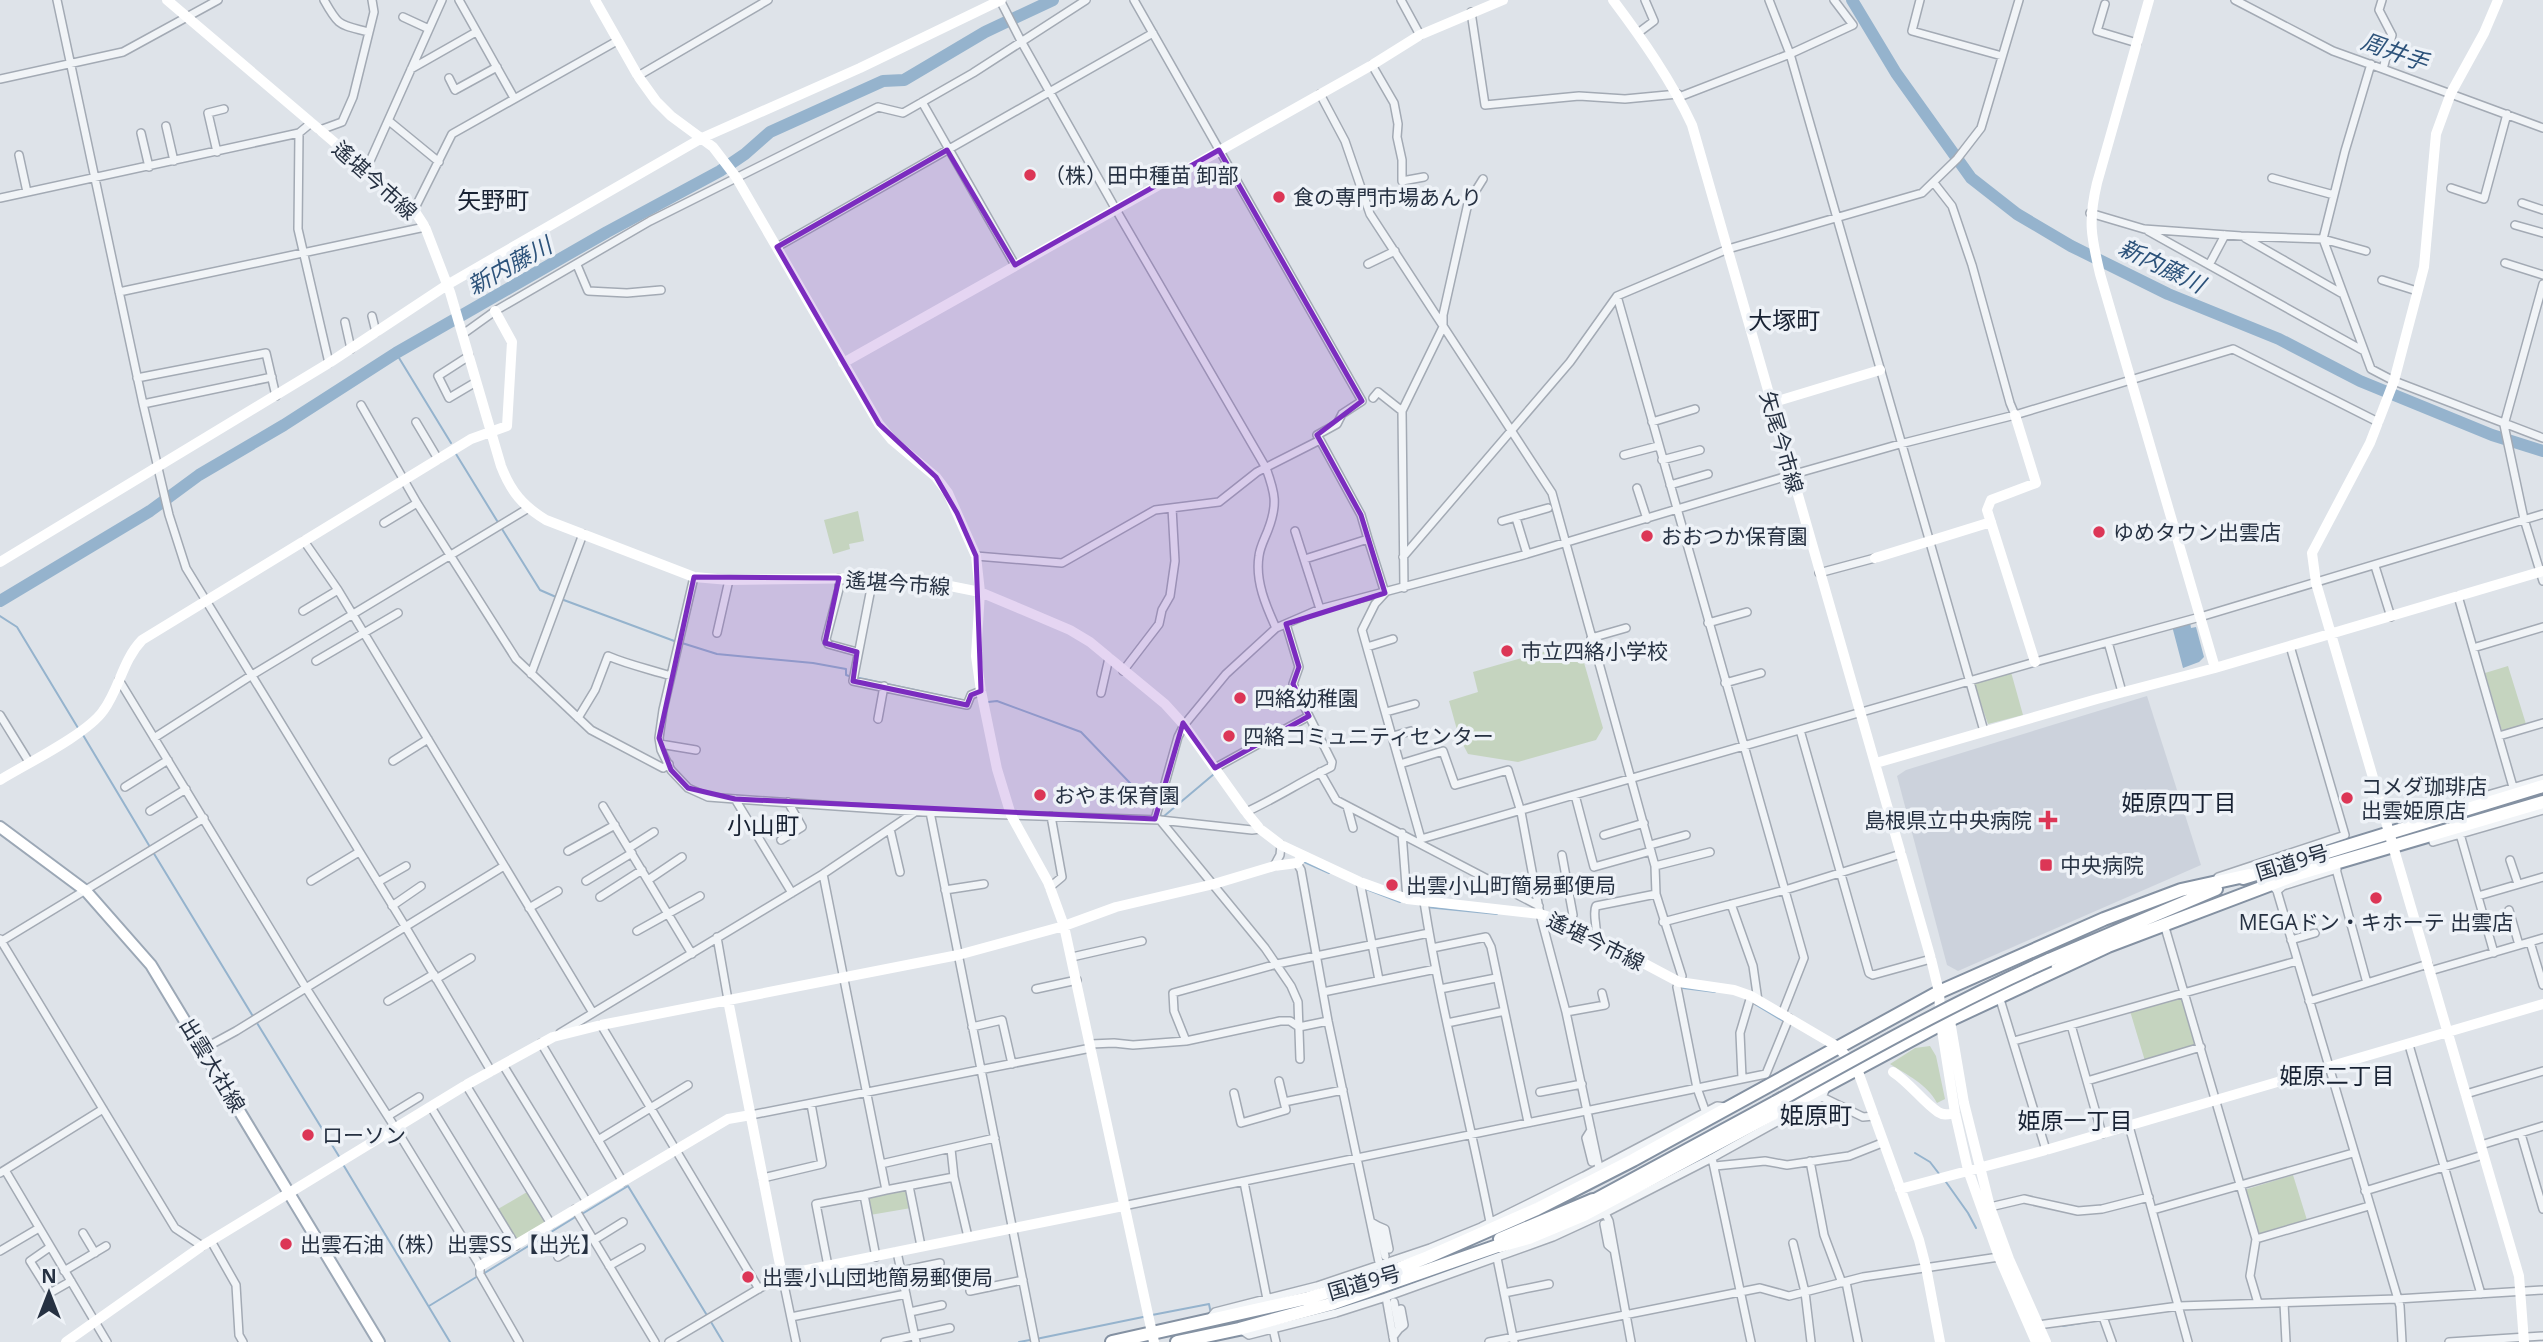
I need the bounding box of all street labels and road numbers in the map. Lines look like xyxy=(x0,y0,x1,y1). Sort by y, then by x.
street label: 遙堪今市線 xyxy=(327,134,423,226)
street label: 矢尾今市線 xyxy=(1754,388,1810,496)
street label: 遙堪今市線 xyxy=(845,565,951,601)
street label: 国道9号 xyxy=(2252,838,2332,886)
street label: 遙堪今市線 xyxy=(1543,905,1649,977)
street label: 出雲大社線 xyxy=(174,1013,252,1117)
street label: 国道9号 xyxy=(1324,1258,1404,1306)

